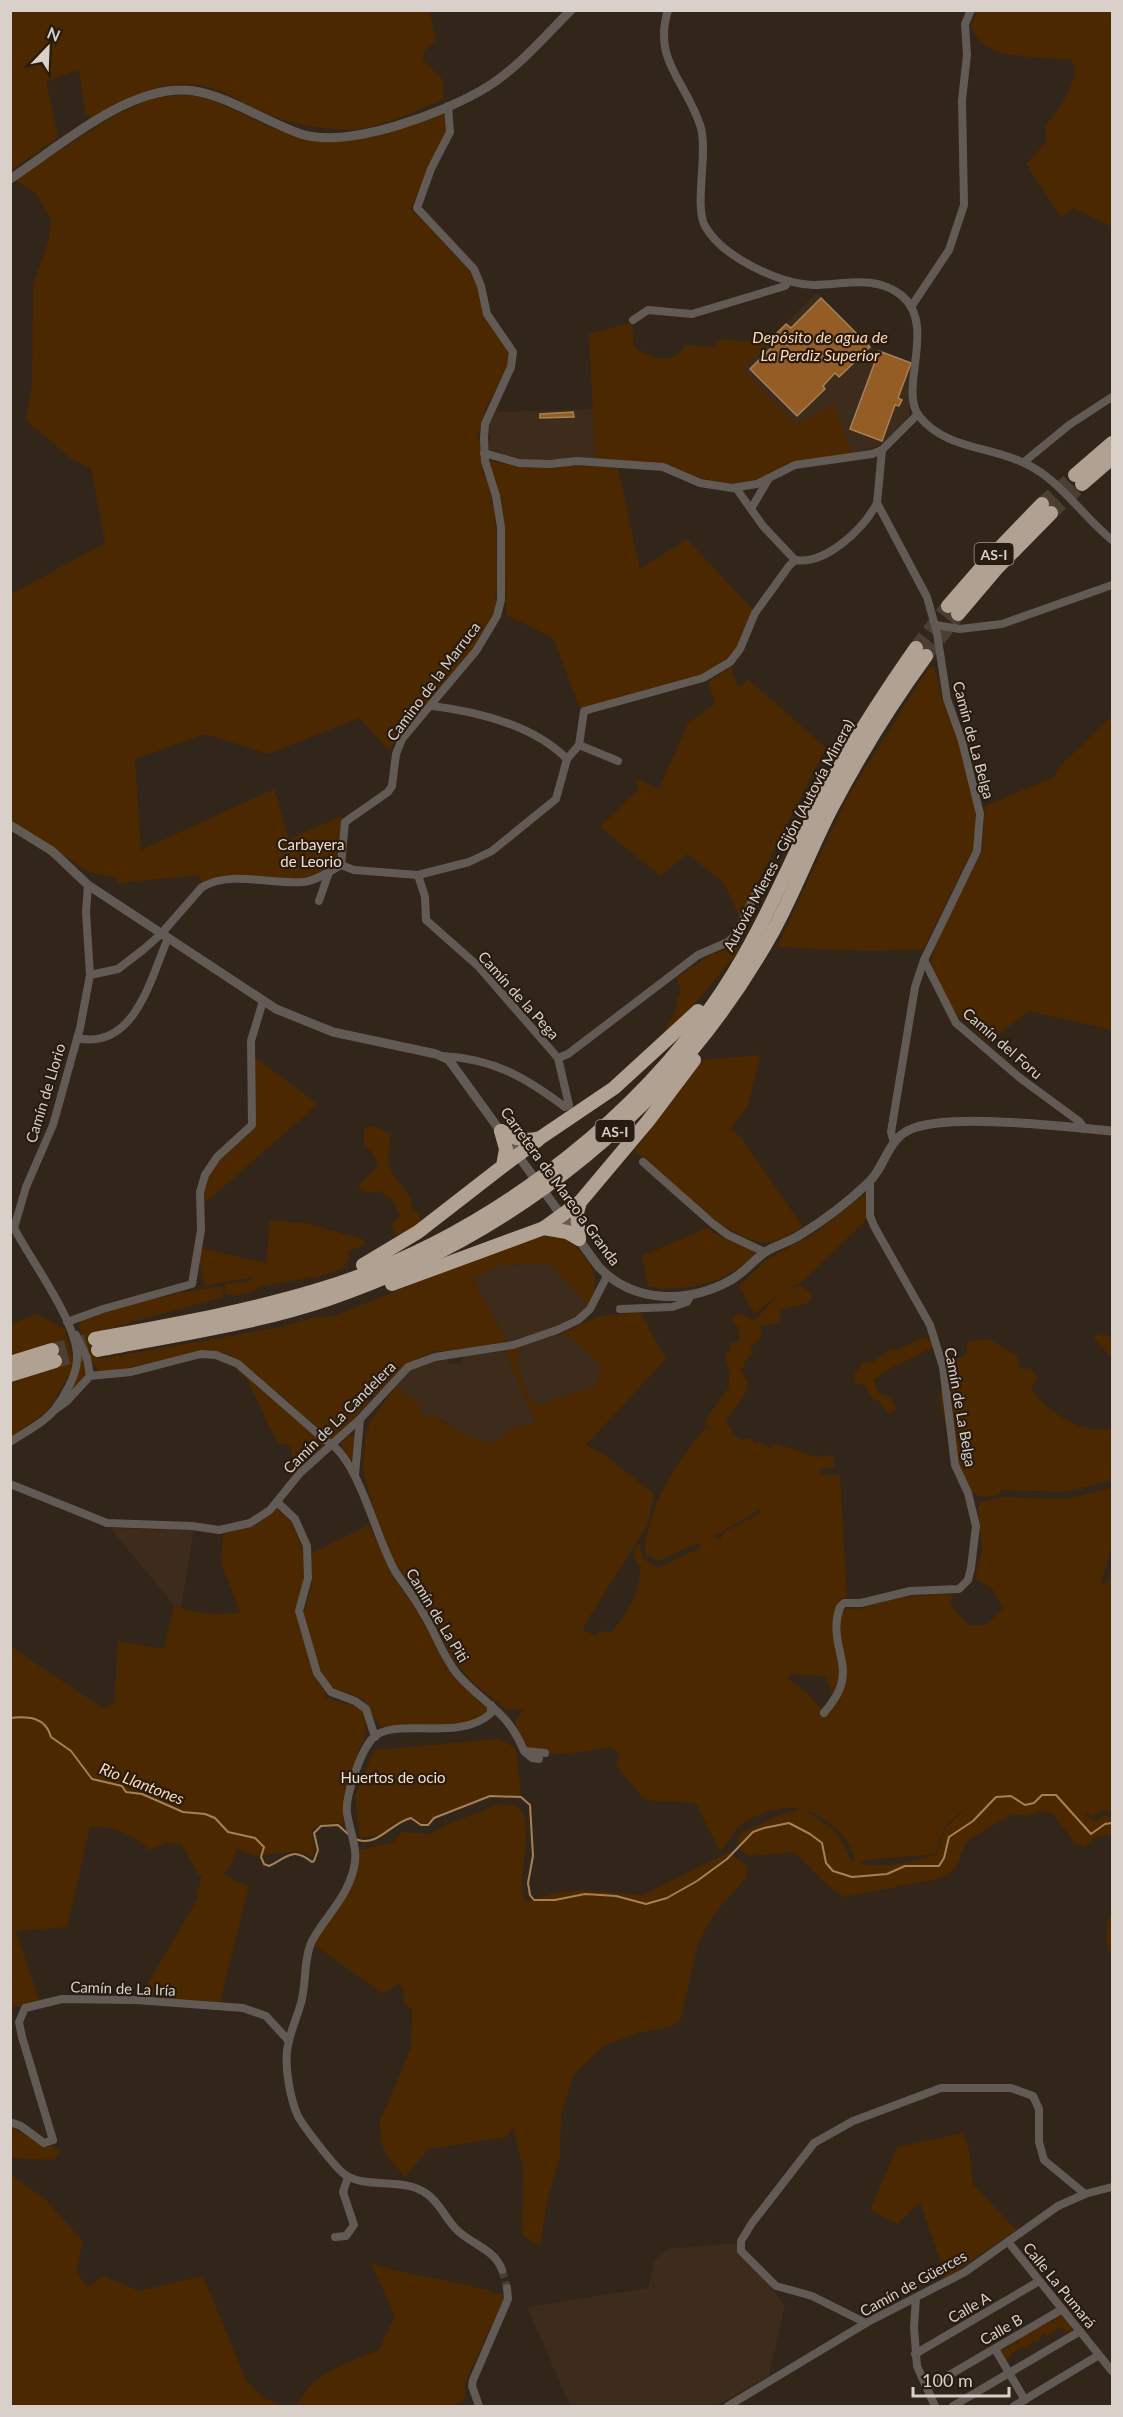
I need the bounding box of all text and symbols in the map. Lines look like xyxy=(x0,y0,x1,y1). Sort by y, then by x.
north arrow xyxy=(18,18,78,78)
text: N xyxy=(45,23,63,45)
water label: Depósito de agua de La Perdiz Superior xyxy=(752,327,888,364)
road number: AS-I xyxy=(974,543,1014,565)
street label: Camino de la Marruca xyxy=(382,618,484,744)
street label: Camín de La Belga xyxy=(950,679,998,801)
street label: Autovía Mieres - Gijón (Autovía Minera) xyxy=(719,716,857,954)
park label: Carbayera de Leorio xyxy=(278,835,344,870)
street label: Camín de la Pega xyxy=(475,947,563,1043)
street label: Camín del Foru xyxy=(960,1004,1046,1082)
street label: Camín de Llorio xyxy=(21,1041,69,1145)
street label: Carretera de Mareo a Granda xyxy=(497,1103,625,1269)
road number: AS-I xyxy=(596,1120,634,1142)
street label: Camín de La Belga xyxy=(942,1346,980,1468)
street label: Camín de La Candelera xyxy=(279,1357,399,1477)
street label: Camín de La Piti xyxy=(403,1565,473,1665)
water label: Rio Llantones xyxy=(97,1758,188,1808)
park label: Huertos de ocio xyxy=(340,1768,446,1786)
street label: Camín de La Iría xyxy=(70,1977,176,1999)
street label: Calle La Pumará xyxy=(1020,2238,1100,2332)
street label: Camín de Güerces xyxy=(856,2246,970,2320)
street label: Calle A xyxy=(945,2287,994,2326)
street label: Calle B xyxy=(977,2310,1025,2348)
scale bar xyxy=(913,2360,1009,2398)
text: 100 m xyxy=(922,2369,973,2391)

